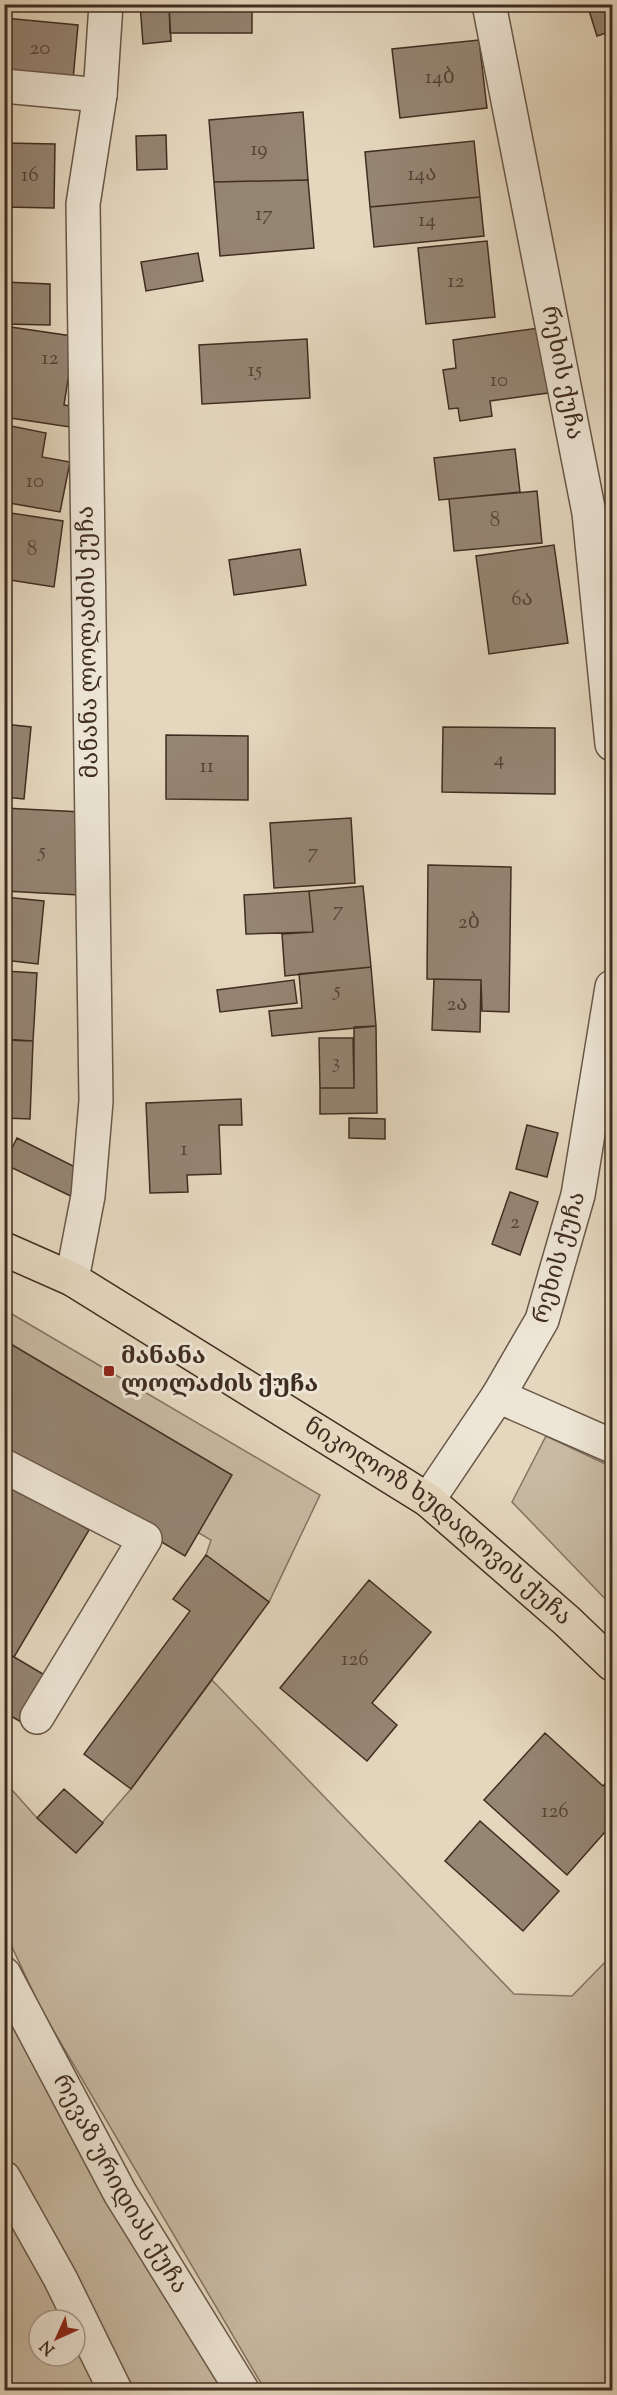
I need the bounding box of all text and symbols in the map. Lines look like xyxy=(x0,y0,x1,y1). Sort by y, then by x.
house number: 20 xyxy=(30,34,50,64)
house number: 14ბ xyxy=(425,63,455,93)
house number: 19 xyxy=(250,135,268,165)
house number: 14ა xyxy=(407,160,437,190)
house number: 16 xyxy=(21,161,39,191)
house number: 17 xyxy=(255,200,273,230)
house number: 14 xyxy=(418,206,436,236)
house number: 12 xyxy=(448,267,465,297)
street label: რეხის ქუჩა xyxy=(532,303,591,443)
house number: 12 xyxy=(42,344,59,374)
house number: 15 xyxy=(248,356,262,386)
house number: 10 xyxy=(490,366,508,396)
house number: 10 xyxy=(26,467,44,497)
street label: მანანა ლოლაძის ქუჩა xyxy=(70,505,108,779)
house number: 8 xyxy=(490,506,500,536)
house number: 8 xyxy=(27,535,37,565)
house number: 6ა xyxy=(511,585,533,615)
house number: 4 xyxy=(494,745,504,775)
house number: 11 xyxy=(200,752,214,782)
house number: 5 xyxy=(37,837,46,867)
house number: 7 xyxy=(308,838,319,868)
house number: 7 xyxy=(333,896,344,926)
house number: 2ბ xyxy=(458,908,480,938)
house number: 5 xyxy=(332,976,341,1006)
house number: 2ა xyxy=(446,990,468,1020)
house number: 3 xyxy=(332,1048,340,1078)
house number: 1 xyxy=(180,1135,188,1165)
street label: რეხის ქუჩა xyxy=(525,1188,595,1328)
house number: 2 xyxy=(510,1208,520,1238)
place label: მანანა ლოლაძის ქუჩა xyxy=(121,1340,318,1402)
marker: მანანა ლოლაძის ქუჩა xyxy=(102,1364,116,1378)
street label: ნიკოლოზ ხუდადოვის ქუჩა xyxy=(297,1410,579,1634)
house number: 126 xyxy=(341,1645,369,1675)
house number: 126 xyxy=(541,1797,569,1827)
street label: რევაზ ურიდიას ქუჩა xyxy=(43,2069,196,2301)
north arrow xyxy=(27,2308,87,2368)
text: N xyxy=(35,2334,61,2359)

